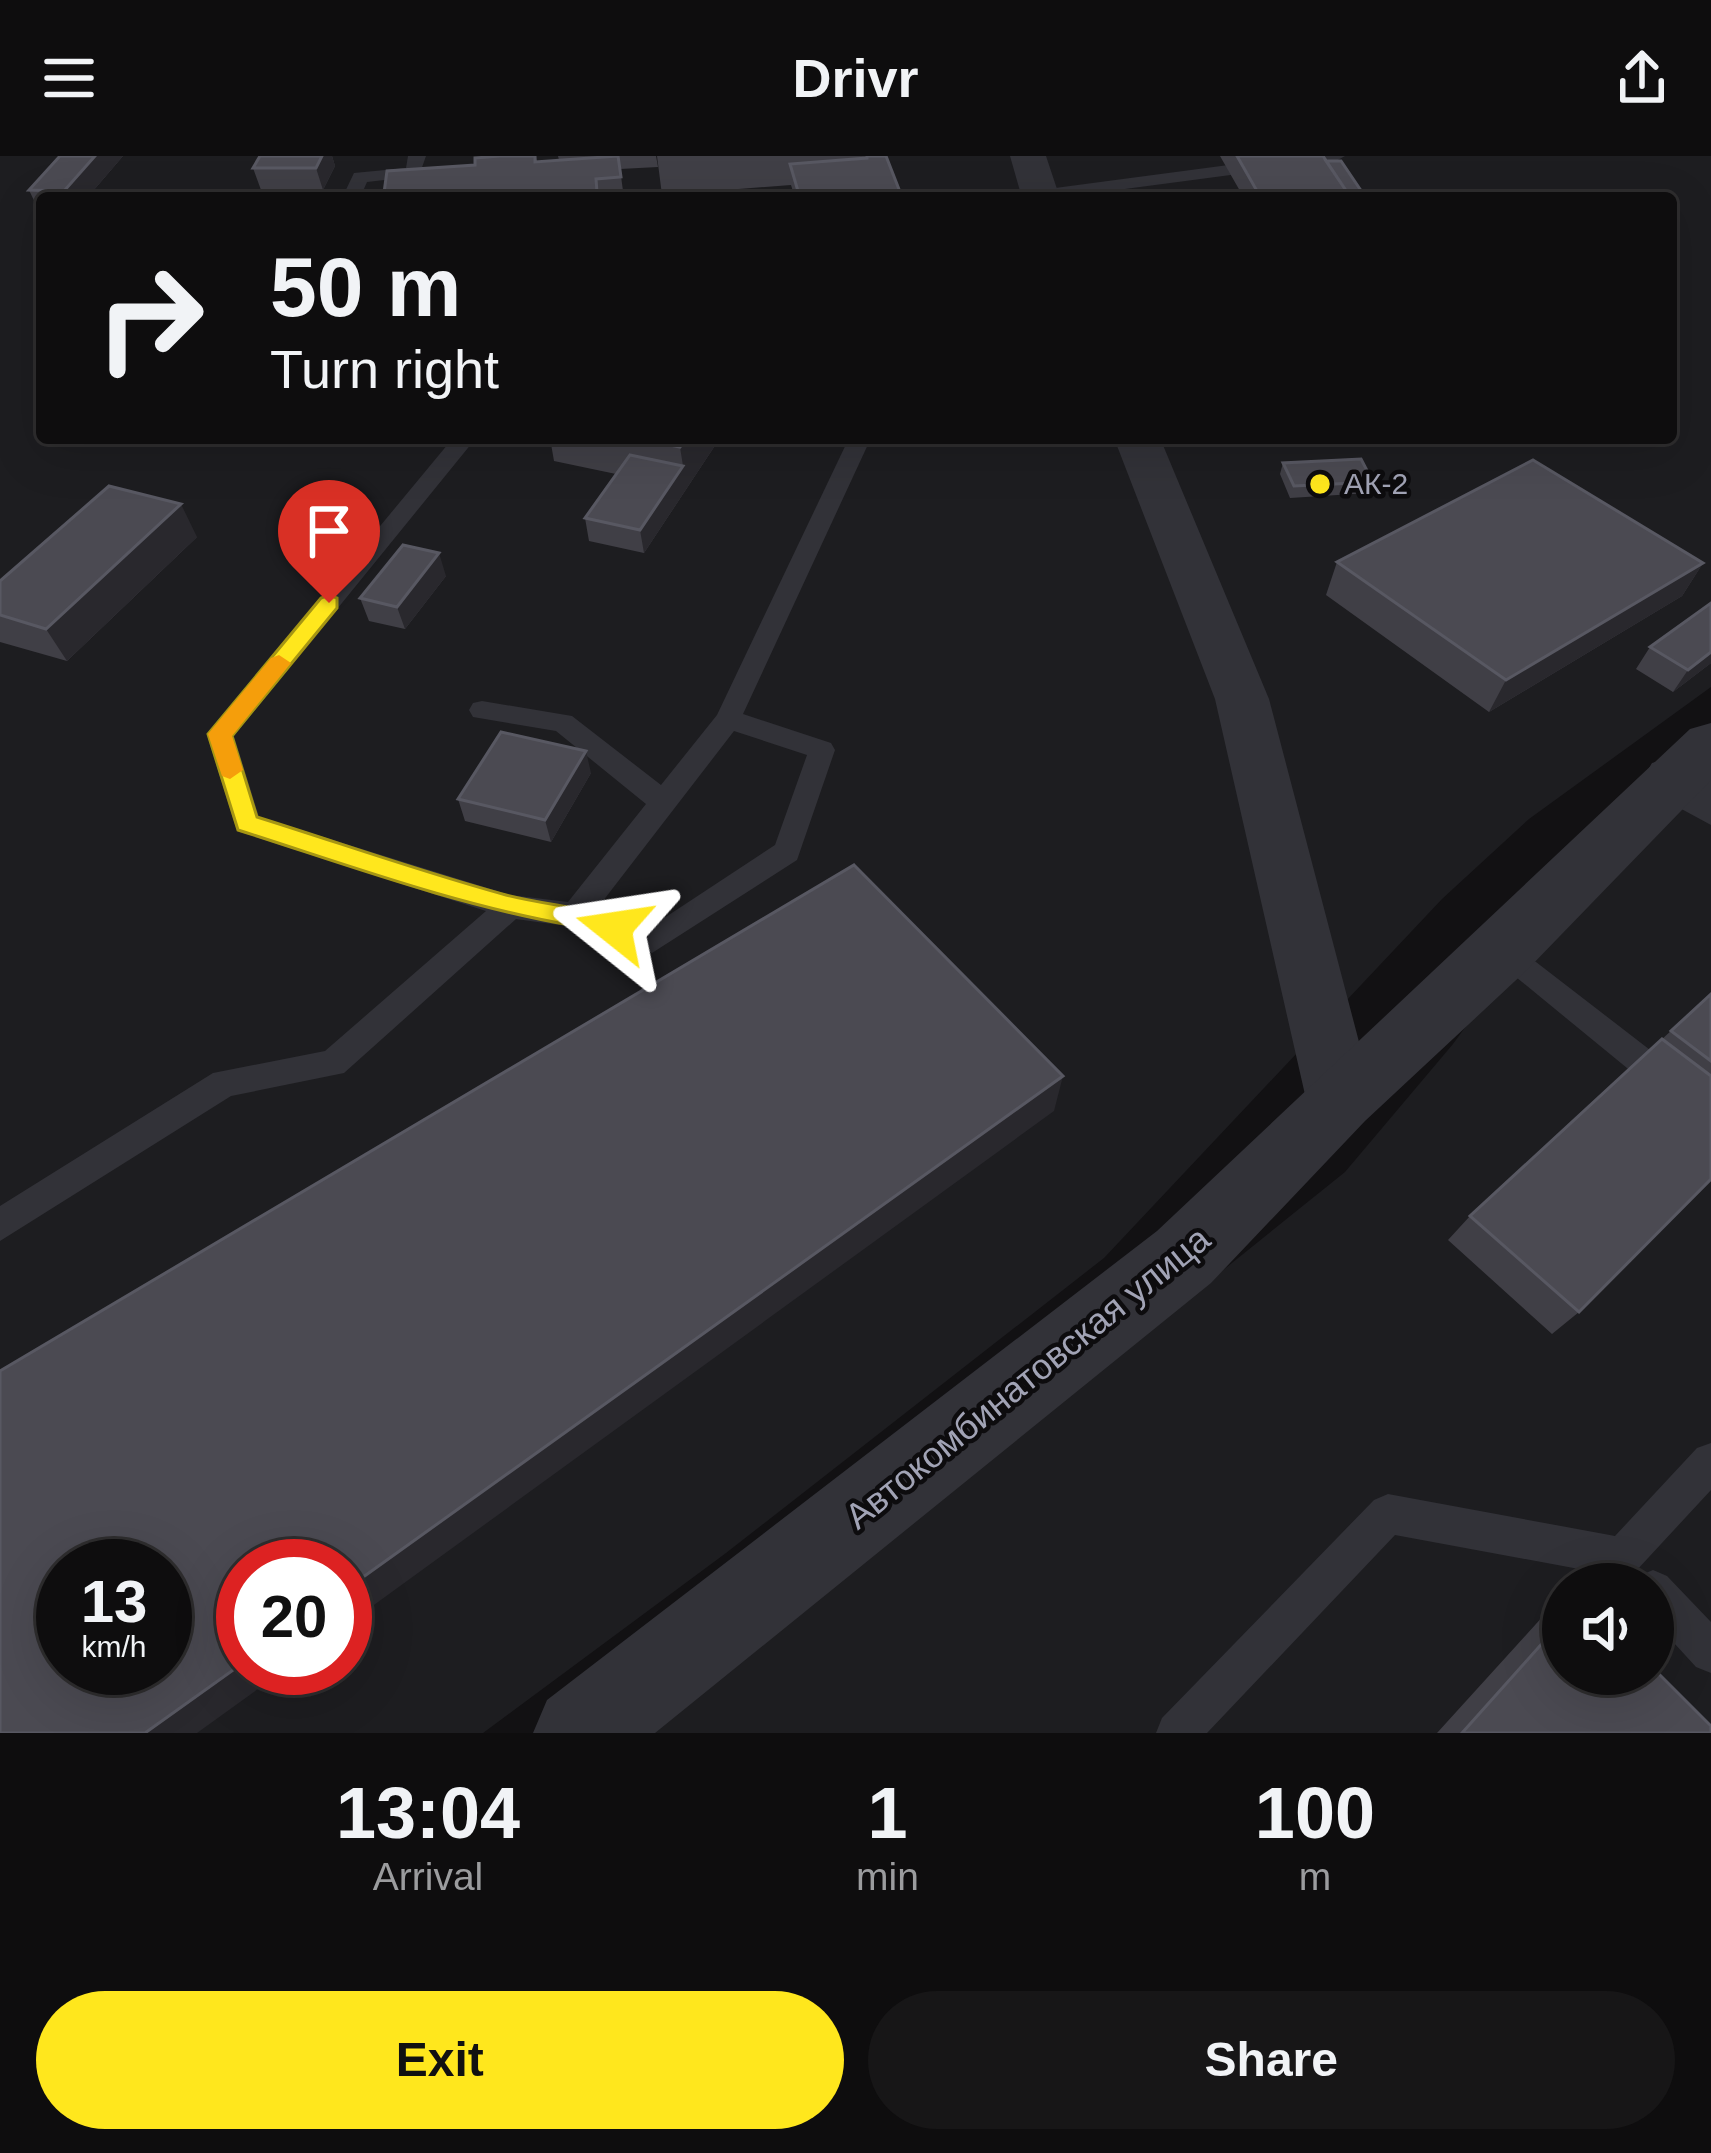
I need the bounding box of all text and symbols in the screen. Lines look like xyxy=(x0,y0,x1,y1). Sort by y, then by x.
icon: menu xyxy=(36,45,102,111)
icon: share xyxy=(1609,45,1675,111)
text: Drivr xyxy=(792,48,919,108)
icon: right xyxy=(72,240,228,396)
text: 50 m xyxy=(270,240,461,334)
text: Turn right xyxy=(270,339,499,399)
place label: АК-2 xyxy=(1344,467,1408,500)
marker: АК-2 xyxy=(1307,471,1333,497)
pin xyxy=(278,480,380,603)
icon: arrive xyxy=(296,498,362,564)
position arrow xyxy=(551,865,677,991)
street label: Автокомбинатовская улица xyxy=(837,1217,1218,1537)
speed limit sign: 20 xyxy=(216,1539,372,1695)
map controls xyxy=(1542,1563,1674,1695)
button: sound xyxy=(1542,1563,1674,1695)
text: 13 xyxy=(81,1568,147,1635)
text: km/h xyxy=(81,1630,147,1663)
text: 13:04 xyxy=(336,1773,520,1853)
text: 1 xyxy=(867,1773,908,1853)
text: 100 xyxy=(1255,1773,1375,1853)
text: Arrival xyxy=(373,1855,483,1898)
text: min xyxy=(856,1855,919,1898)
text: m xyxy=(1299,1855,1331,1898)
button: Exit xyxy=(36,1991,844,2129)
button: Share xyxy=(868,1991,1675,2129)

